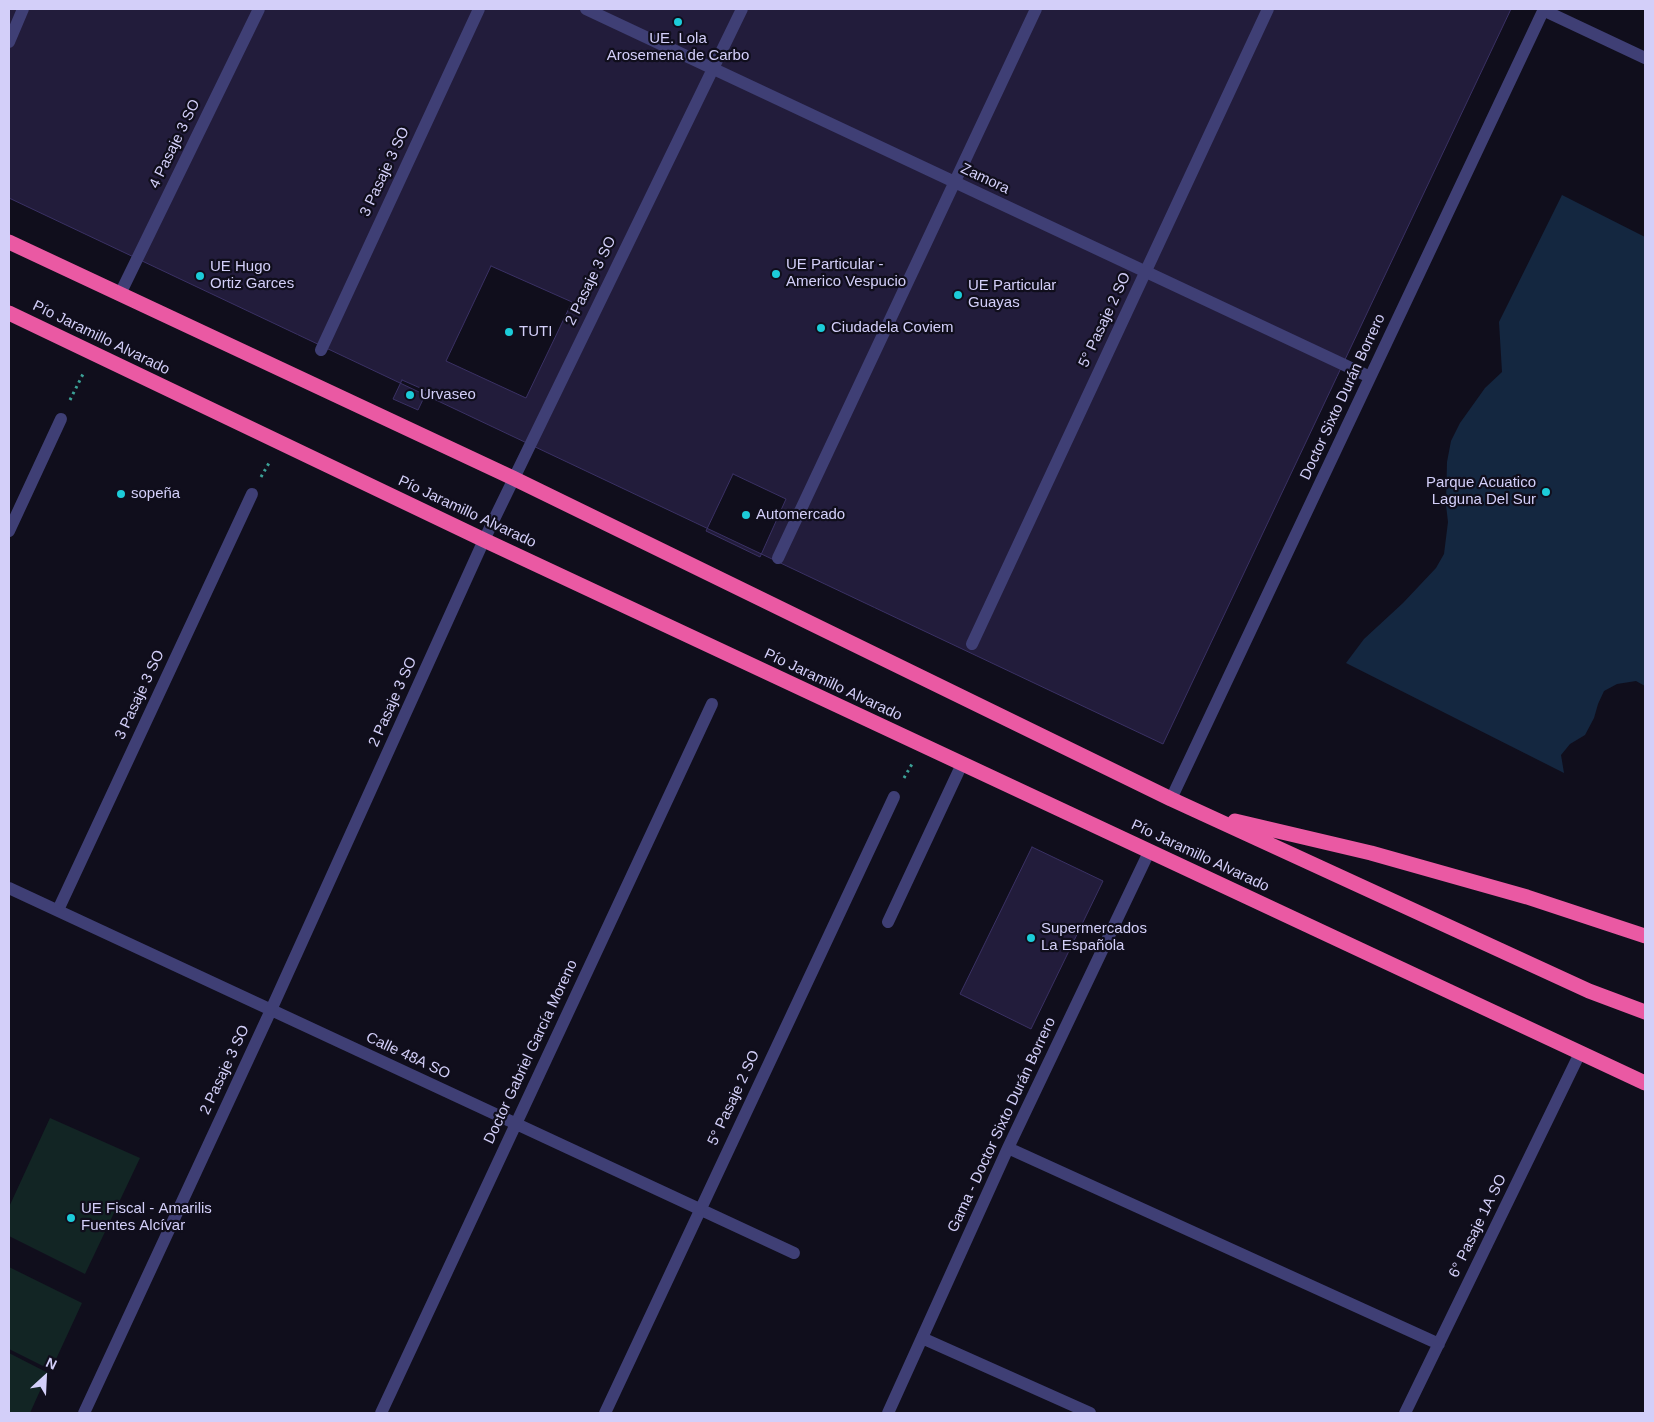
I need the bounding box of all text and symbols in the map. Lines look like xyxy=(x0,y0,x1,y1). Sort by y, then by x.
marker: UE. Lola Arosemena de Carbo xyxy=(672,16,684,28)
place label: UE. Lola Arosemena de Carbo xyxy=(607,30,749,65)
street label: 4 Pasaje 3 SO xyxy=(146,97,204,191)
street label: 3 Pasaje 3 SO xyxy=(356,124,414,220)
street label: Zamora xyxy=(958,160,1012,198)
street label: 2 Pasaje 3 SO xyxy=(562,234,620,328)
place label: UE Particular - Americo Vespucio xyxy=(786,256,906,291)
place label: UE Hugo Ortiz Garces xyxy=(210,258,294,293)
marker: UE Particular - Americo Vespucio xyxy=(770,268,782,280)
marker: UE Hugo Ortiz Garces xyxy=(194,270,206,282)
street label: 5° Pasaje 2 SO xyxy=(1075,270,1135,370)
place label: UE Particular Guayas xyxy=(968,277,1056,312)
marker: UE Particular Guayas xyxy=(952,289,964,301)
street label: Pío Jaramillo Alvarado xyxy=(30,297,172,379)
street label: Doctor Sixto Durán Borrero xyxy=(1297,311,1389,483)
place label: Ciudadela Coviem xyxy=(831,319,954,337)
marker: Ciudadela Coviem xyxy=(815,322,827,334)
place label: TUTI xyxy=(519,323,552,341)
marker: TUTI xyxy=(503,326,515,338)
place label: Urvaseo xyxy=(420,386,476,404)
marker: Urvaseo xyxy=(404,389,416,401)
street label: Pío Jaramillo Alvarado xyxy=(395,472,539,552)
place label: Parque Acuatico Laguna Del Sur xyxy=(1426,474,1536,509)
place label: sopeña xyxy=(131,485,180,503)
marker: Parque Acuatico Laguna Del Sur xyxy=(1540,486,1552,498)
marker: sopeña xyxy=(115,488,127,500)
place label: Automercado xyxy=(756,506,845,524)
marker: Automercado xyxy=(740,509,752,521)
street label: Pío Jaramillo Alvarado xyxy=(761,645,905,725)
street label: 3 Pasaje 3 SO xyxy=(111,647,169,743)
street label: 2 Pasaje 3 SO xyxy=(365,654,421,750)
street label: Pío Jaramillo Alvarado xyxy=(1128,816,1272,896)
place label: Supermercados La Española xyxy=(1041,920,1147,955)
marker: Supermercados La Española xyxy=(1025,932,1037,944)
street label: Doctor Gabriel García Moreno xyxy=(480,957,582,1147)
street label: Gama - Doctor Sixto Durán Borrero xyxy=(944,1015,1060,1235)
street label: 2 Pasaje 3 SO xyxy=(196,1022,254,1118)
street label: Calle 48A SO xyxy=(363,1029,453,1083)
street label: 5° Pasaje 2 SO xyxy=(704,1048,764,1148)
street label: 6° Pasaje 1A SO xyxy=(1445,1171,1511,1281)
place label: UE Fiscal - Amarilis Fuentes Alcívar xyxy=(81,1200,212,1235)
marker: UE Fiscal - Amarilis Fuentes Alcívar xyxy=(65,1212,77,1224)
north arrow xyxy=(20,1352,70,1402)
text: N xyxy=(43,1354,59,1373)

